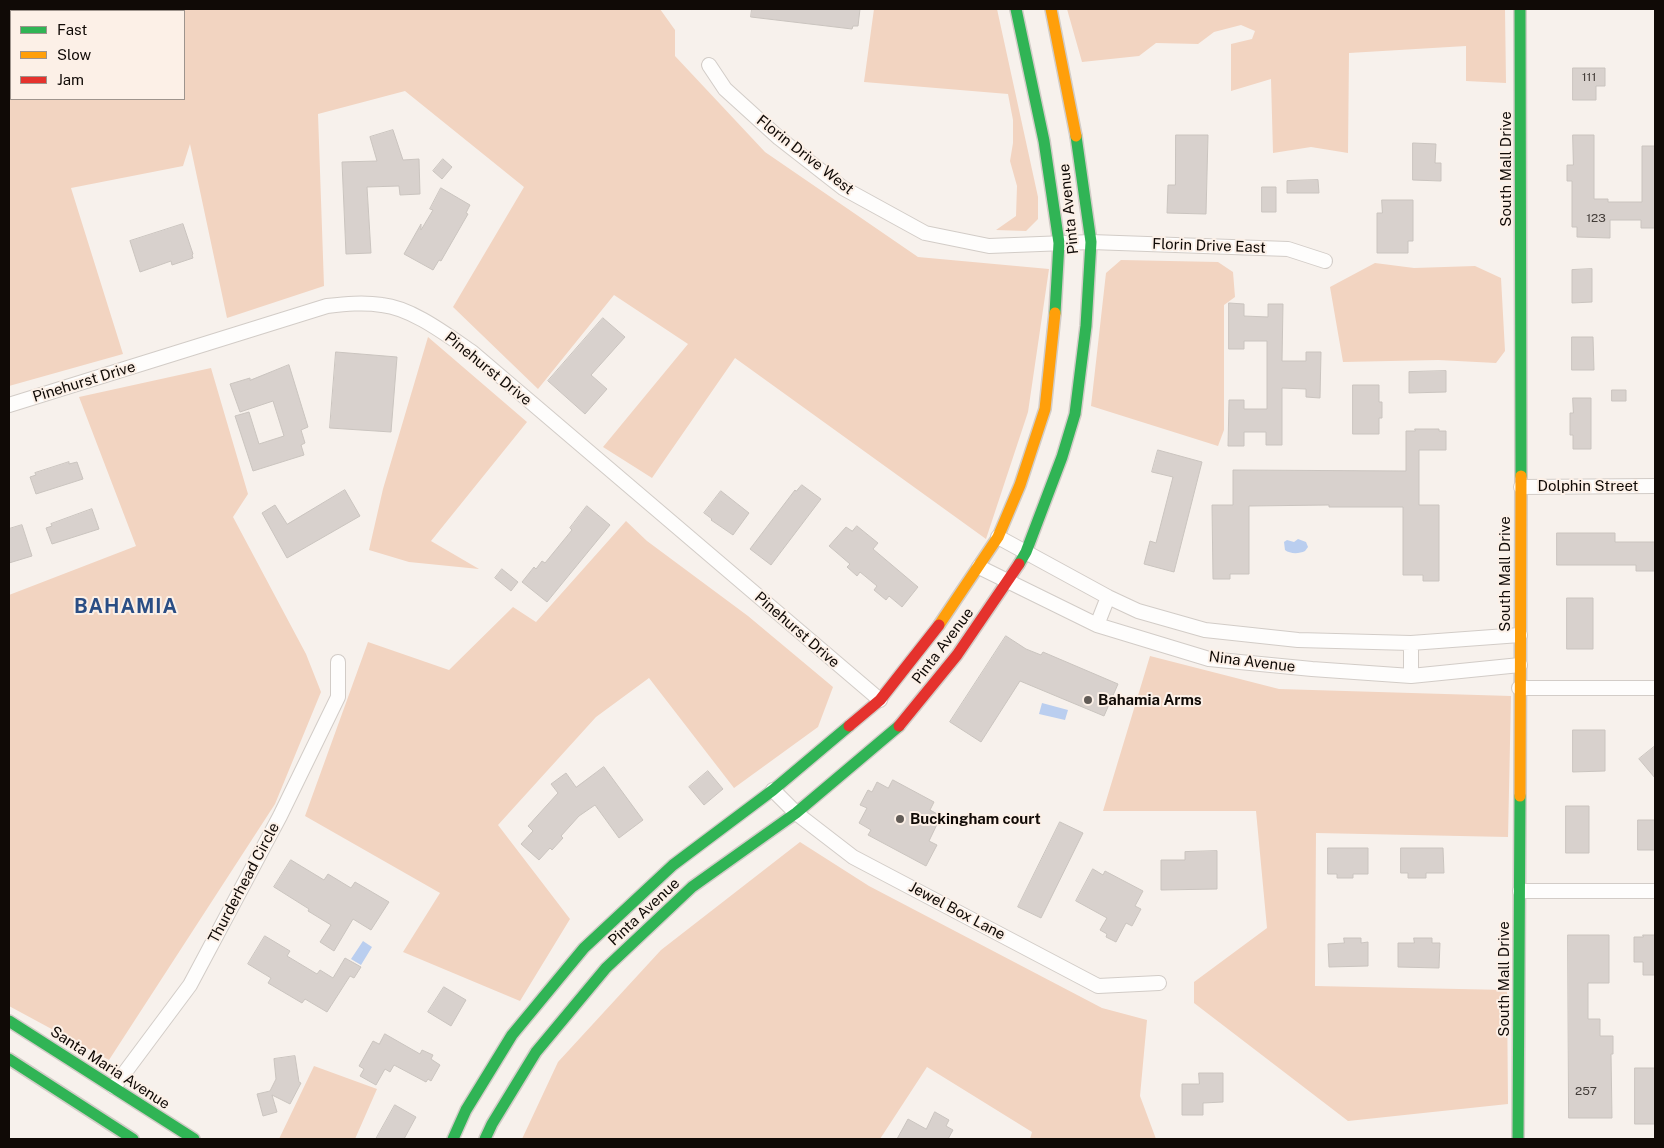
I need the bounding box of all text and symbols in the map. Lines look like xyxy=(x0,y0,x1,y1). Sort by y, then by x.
legend xyxy=(10,10,185,100)
text: Fast xyxy=(57,21,87,38)
text: Slow xyxy=(57,46,91,63)
house number: 111 xyxy=(1582,70,1596,84)
text: Jam xyxy=(57,71,84,88)
street label: Florin Drive West xyxy=(753,111,857,199)
street label: South Mall Drive xyxy=(1497,111,1515,227)
street label: Pinta Avenue xyxy=(1055,163,1083,255)
house number: 123 xyxy=(1586,211,1606,225)
street label: Florin Drive East xyxy=(1152,235,1266,257)
street label: Pinehurst Drive xyxy=(441,328,535,410)
street label: Pinehurst Drive xyxy=(30,358,138,406)
street label: Dolphin Street xyxy=(1538,477,1638,495)
street label: South Mall Drive xyxy=(1496,516,1514,632)
street label: Pinehurst Drive xyxy=(751,588,843,672)
district label: BAHAMIA xyxy=(73,595,179,619)
street label: Pinta Avenue xyxy=(908,604,978,688)
street label: Nina Avenue xyxy=(1208,648,1296,676)
place label: Bahamia Arms xyxy=(1098,691,1202,709)
marker: Bahamia Arms xyxy=(1082,694,1094,706)
place label: Buckingham court xyxy=(910,810,1041,828)
marker: Buckingham court xyxy=(894,813,906,825)
street label: Thurderhead Circle xyxy=(205,820,283,946)
street label: Pinta Avenue xyxy=(605,874,683,950)
street label: Jewel Box Lane xyxy=(906,878,1008,944)
street label: South Mall Drive xyxy=(1495,921,1513,1037)
street label: Santa Maria Avenue xyxy=(47,1023,173,1113)
house number: 257 xyxy=(1575,1084,1597,1098)

